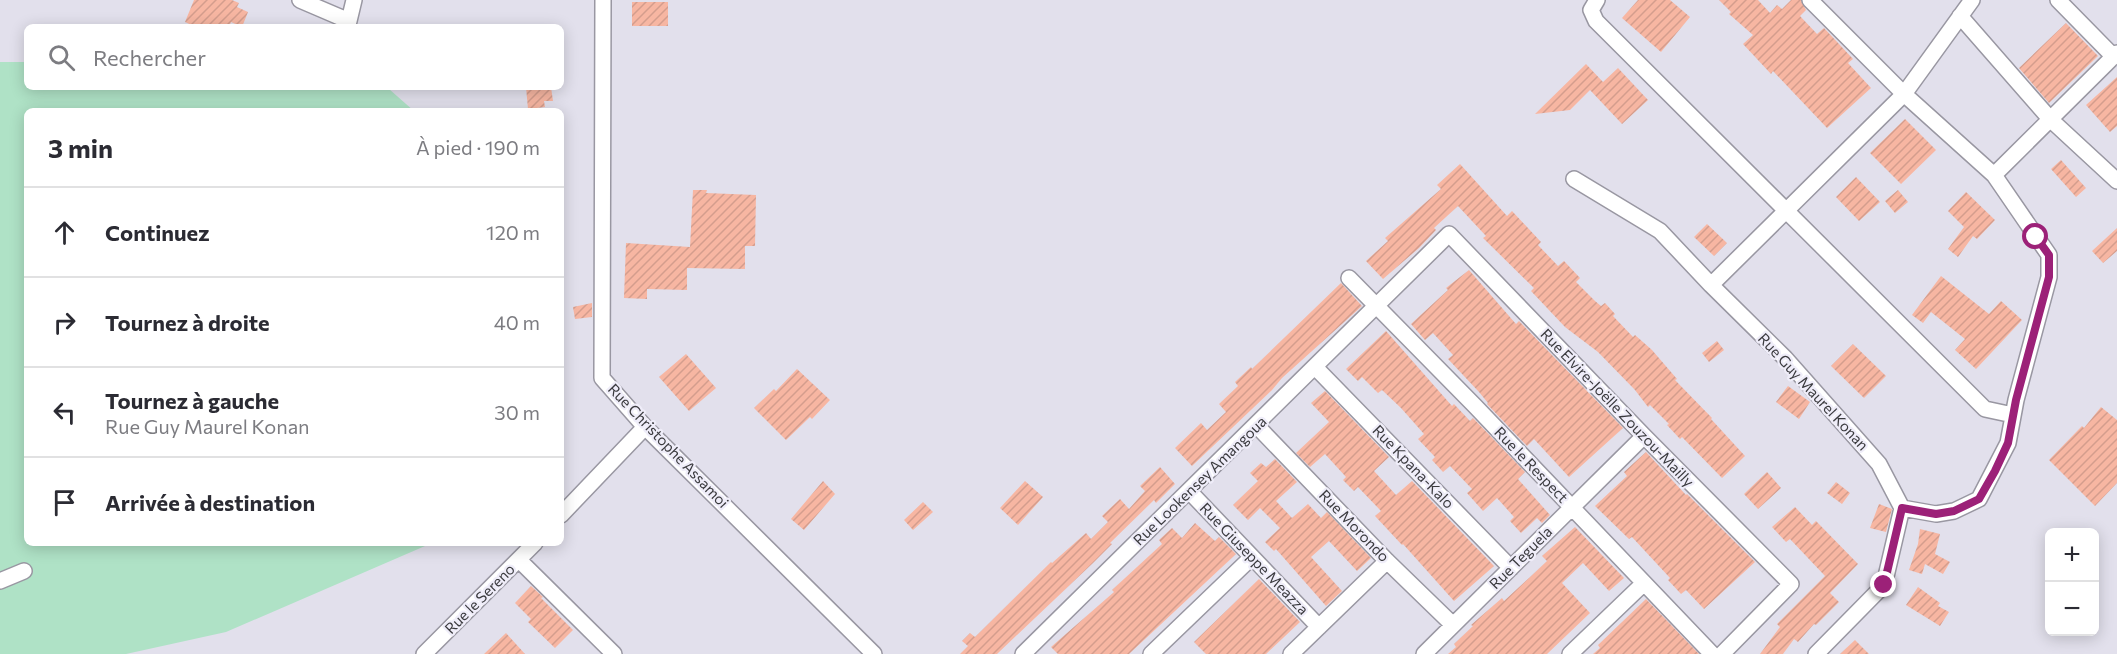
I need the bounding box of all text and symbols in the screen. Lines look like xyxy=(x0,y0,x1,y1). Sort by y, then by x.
search box xyxy=(24,24,564,90)
icon: search xyxy=(45,41,78,74)
text: Rechercher xyxy=(93,44,206,71)
text: 3 min xyxy=(48,132,113,163)
text: À pied · 190 m xyxy=(416,135,540,159)
icon: ahead xyxy=(48,216,81,249)
text: Continuez xyxy=(105,219,210,246)
text: 120 m xyxy=(486,220,540,244)
route start xyxy=(2022,223,2048,249)
icon: right xyxy=(48,306,81,339)
text: Tournez à droite xyxy=(105,309,270,336)
text: 40 m xyxy=(494,310,540,334)
street label: Rue Elvire-Joëlle Zouzou-Mailly xyxy=(1537,325,1698,490)
street label: Rue Guy Maurel Konan xyxy=(1755,329,1873,454)
street label: Rue Christophe Assamoi xyxy=(605,379,733,511)
text: Tournez à gauche xyxy=(105,387,279,414)
icon: left xyxy=(48,396,81,429)
text: 30 m xyxy=(494,400,540,424)
street label: Rue Lookensey Amangoua xyxy=(1129,412,1270,549)
text: Rue Guy Maurel Konan xyxy=(105,414,310,438)
street label: Rue Kpana-Kalo xyxy=(1369,421,1458,512)
street label: Rue le Respect xyxy=(1491,423,1572,506)
street label: Rue Morondo xyxy=(1316,485,1394,565)
icon: arrive xyxy=(48,486,81,519)
text: Arrivée à destination xyxy=(105,489,315,516)
street label: Rue Giuseppe Meazza xyxy=(1197,499,1313,618)
street label: Rue Teguela xyxy=(1485,522,1555,592)
map controls xyxy=(2045,528,2099,636)
button: + xyxy=(2045,528,2099,582)
street label: Rue le Sereno xyxy=(441,560,518,637)
route end xyxy=(1870,571,1896,597)
button: − xyxy=(2045,582,2099,636)

